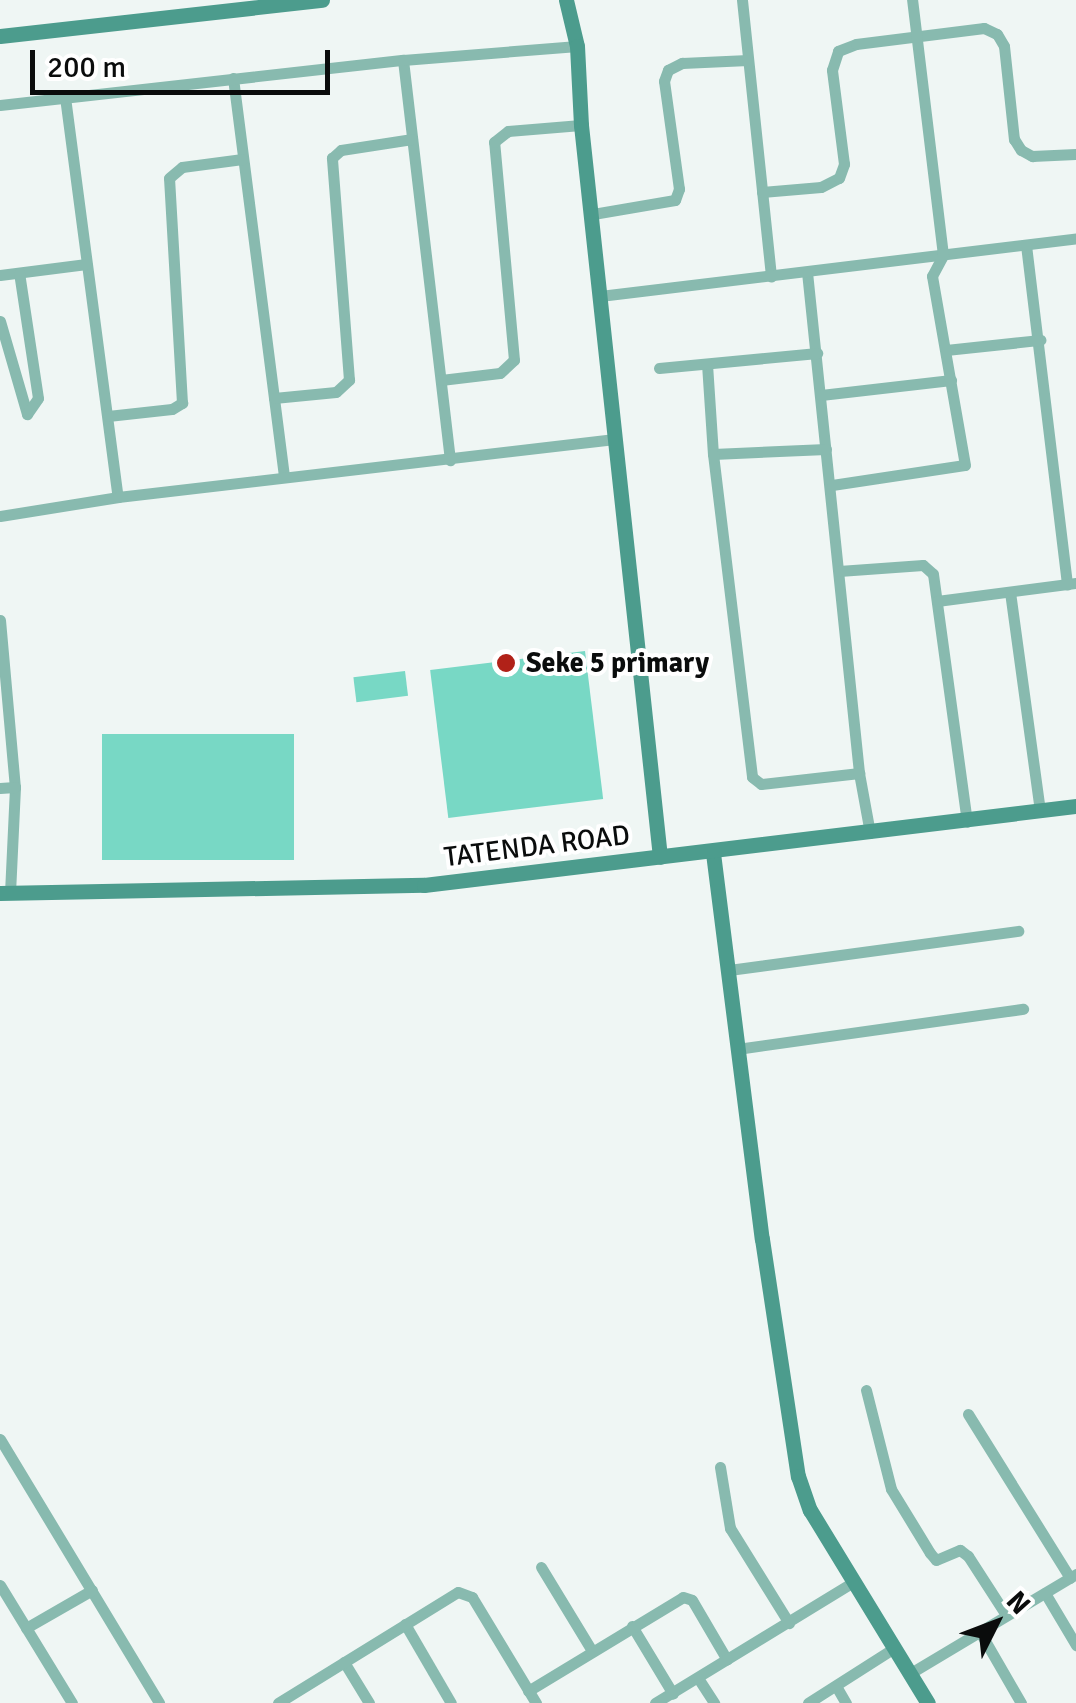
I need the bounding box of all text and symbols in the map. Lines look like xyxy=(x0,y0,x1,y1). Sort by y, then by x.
scale bar xyxy=(35,30,335,92)
text: 200 m xyxy=(47,49,126,86)
place label: Seke 5 primary xyxy=(526,646,709,680)
marker: Seke 5 primary xyxy=(495,652,517,674)
street label: TATENDA ROAD xyxy=(442,818,632,874)
north arrow xyxy=(946,1573,1046,1673)
text: N xyxy=(999,1584,1037,1622)

